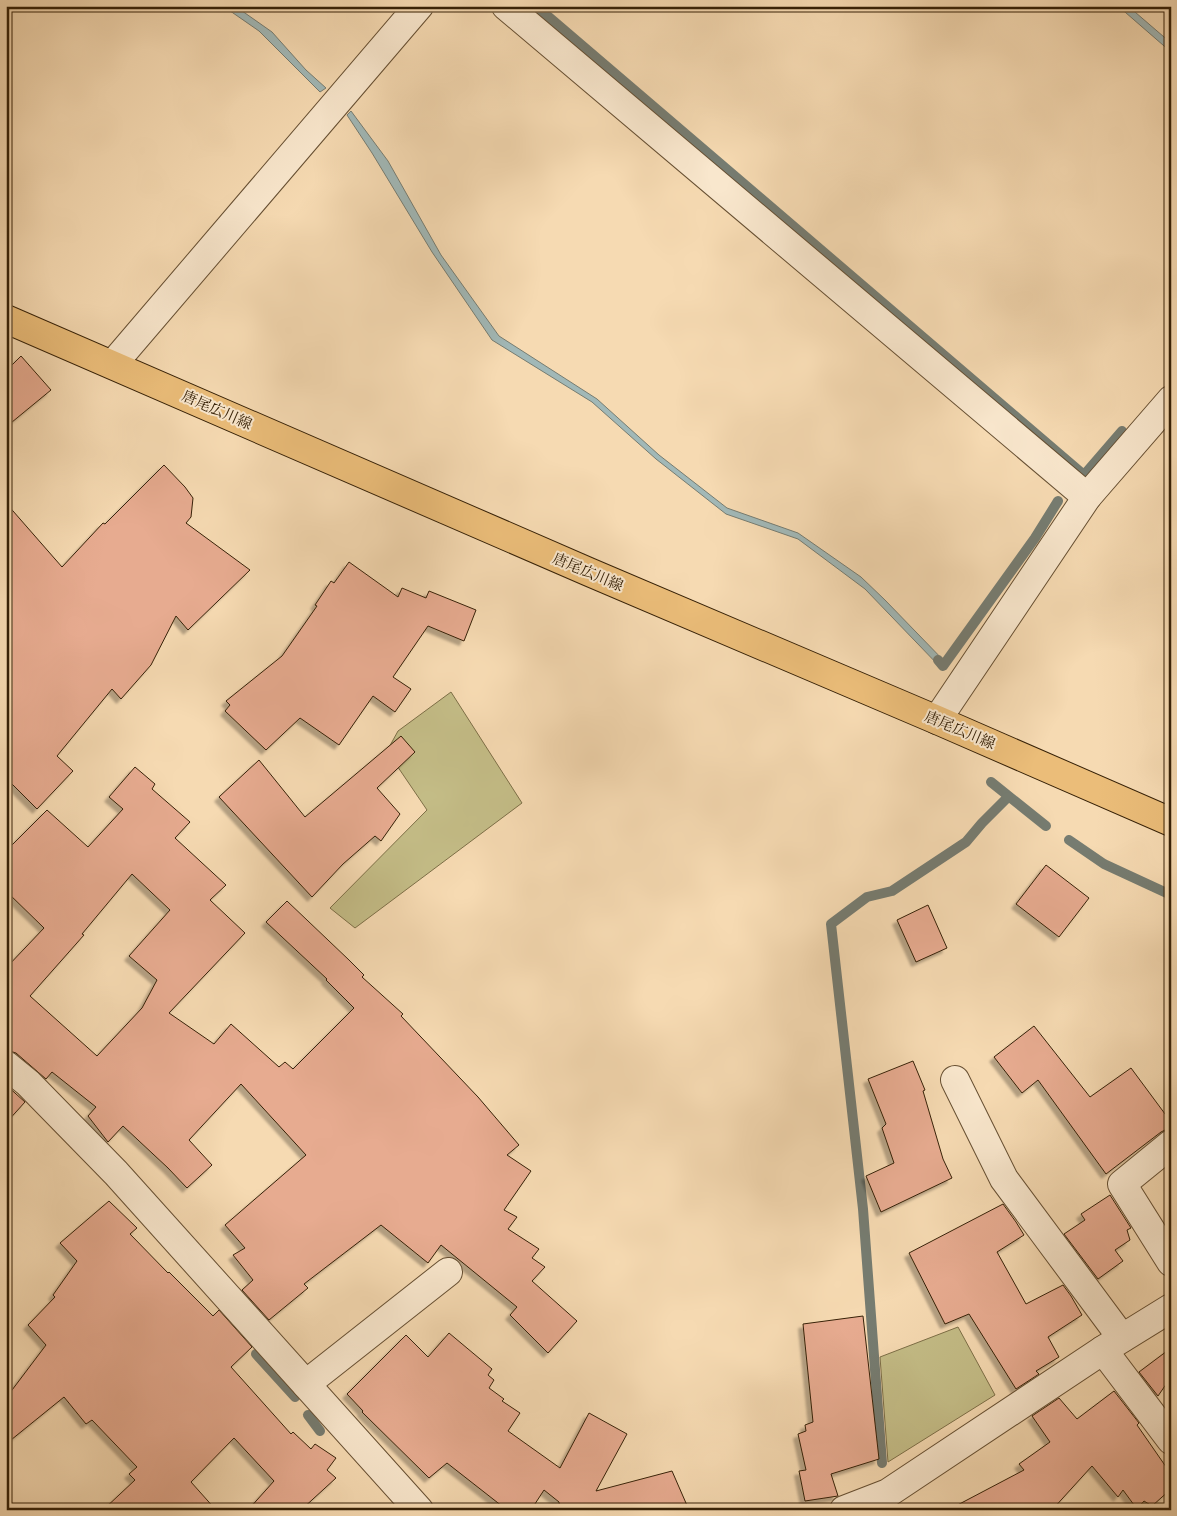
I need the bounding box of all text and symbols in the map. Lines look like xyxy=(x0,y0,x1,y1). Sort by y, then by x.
street label: 唐尾広川線 xyxy=(178,387,255,436)
street label: 唐尾広川線 xyxy=(549,549,626,598)
street label: 唐尾広川線 xyxy=(921,707,998,756)

